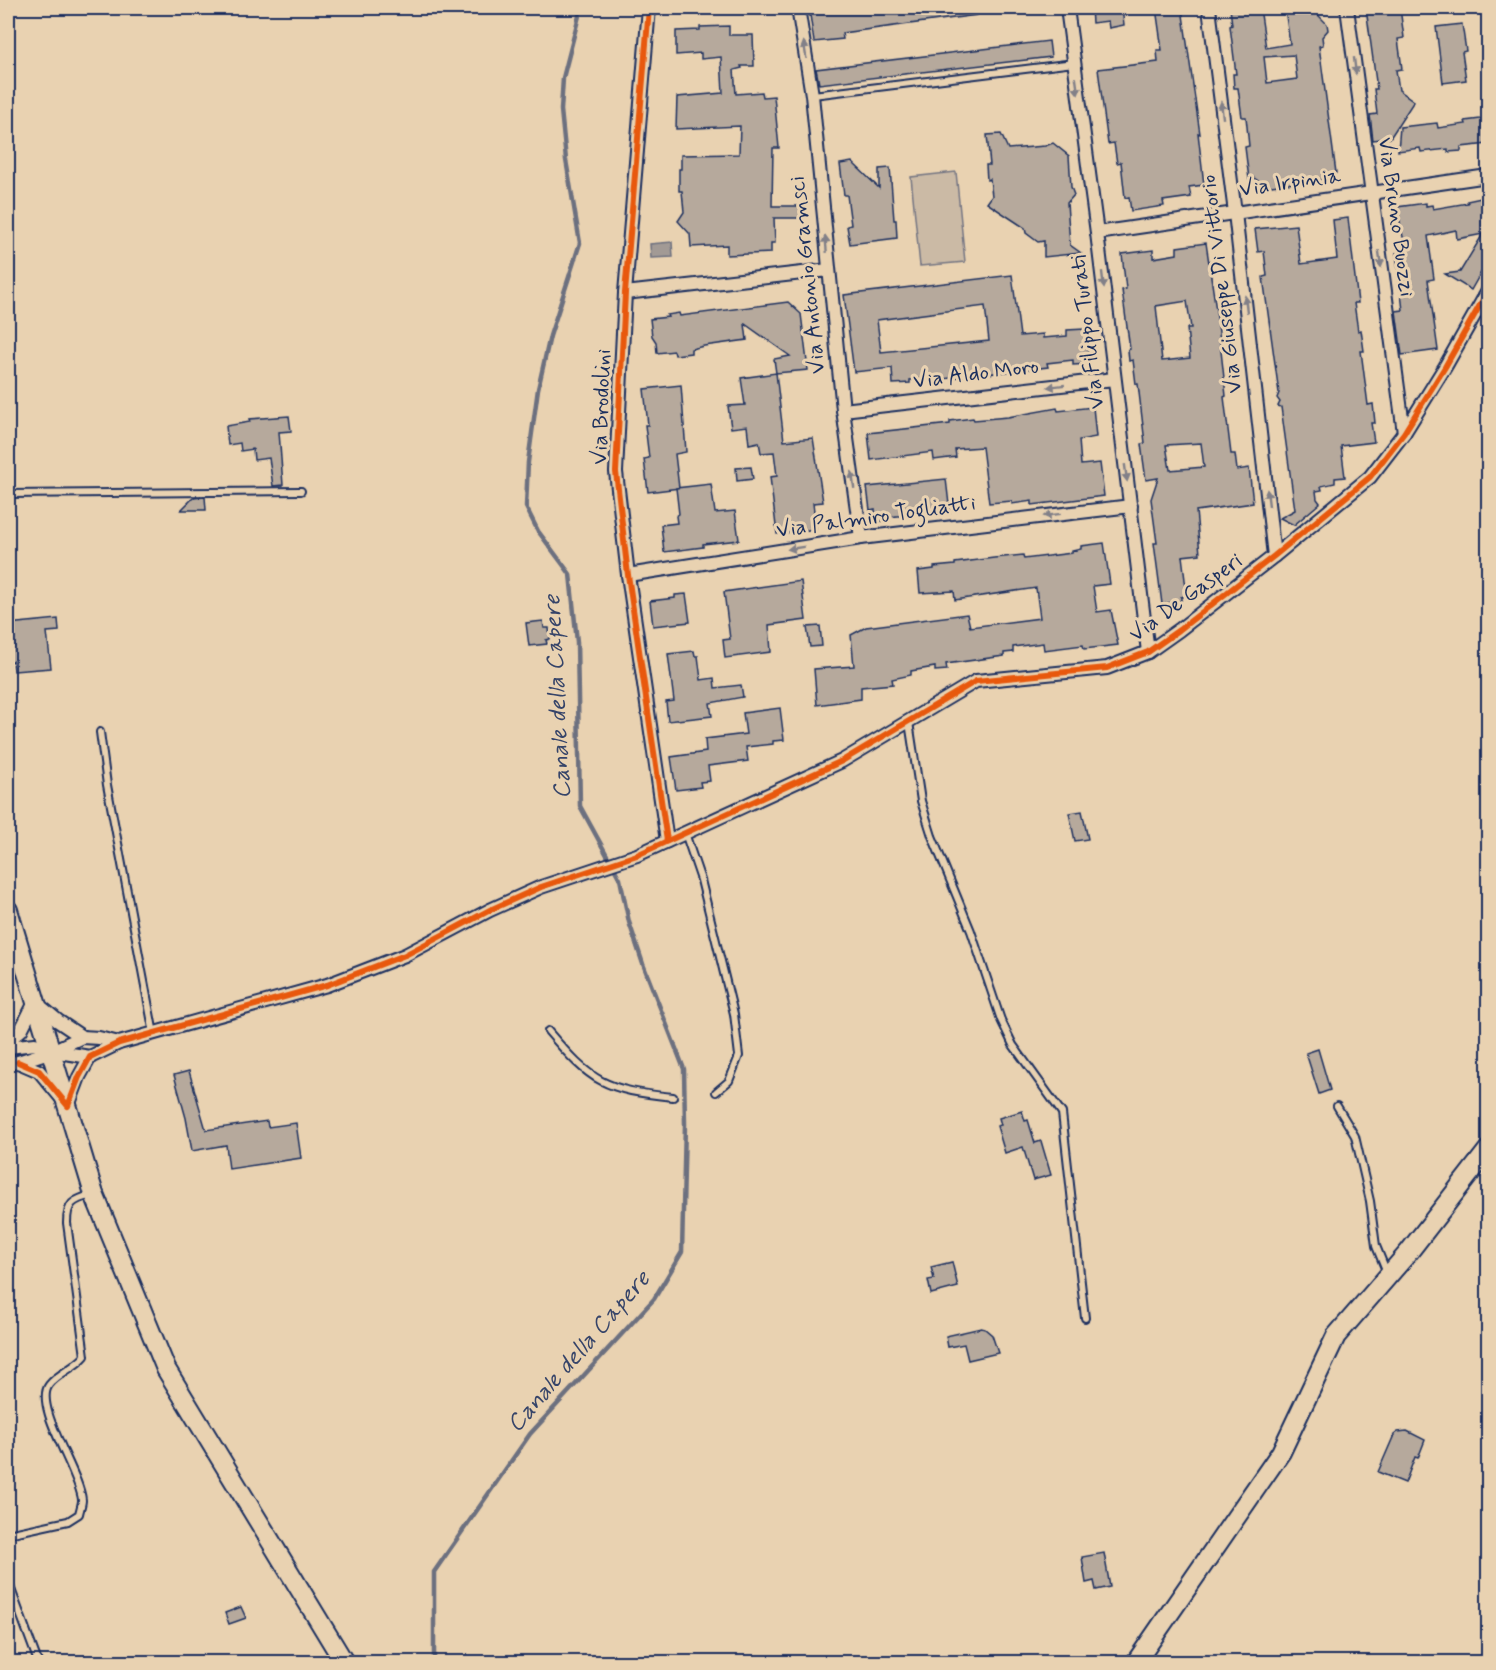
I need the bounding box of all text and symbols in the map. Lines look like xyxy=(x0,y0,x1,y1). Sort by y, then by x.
one-way arrow xyxy=(800,41,809,60)
one-way arrow xyxy=(1350,56,1359,75)
one-way arrow xyxy=(1073,77,1082,96)
one-way arrow xyxy=(1217,101,1227,120)
street label: Via Bruno Buozzi xyxy=(1371,135,1421,299)
street label: Via Irpinia xyxy=(1238,162,1343,204)
street label: Via Giuseppe Di Vittorio xyxy=(1195,173,1249,395)
street label: Via Antonio Gramsci xyxy=(784,175,832,375)
one-way arrow xyxy=(821,235,831,254)
one-way arrow xyxy=(1376,249,1385,268)
street label: Via Filippo Turati xyxy=(1065,253,1111,411)
one-way arrow xyxy=(1098,270,1107,289)
one-way arrow xyxy=(1241,294,1250,313)
street label: Via Brodolini xyxy=(586,349,618,465)
street label: Via Aldo Moro xyxy=(911,352,1041,396)
one-way arrow xyxy=(1046,381,1065,391)
one-way arrow xyxy=(1122,464,1131,483)
one-way arrow xyxy=(848,470,857,489)
one-way arrow xyxy=(1263,488,1272,507)
street label: Via Palmiro Togliatti xyxy=(774,489,978,548)
one-way arrow xyxy=(1042,510,1061,520)
one-way arrow xyxy=(786,544,805,553)
street label: Via De Gasperi xyxy=(1124,547,1248,649)
water label: Canale della Capere xyxy=(537,593,579,800)
water label: Canale della Capere xyxy=(500,1264,658,1439)

